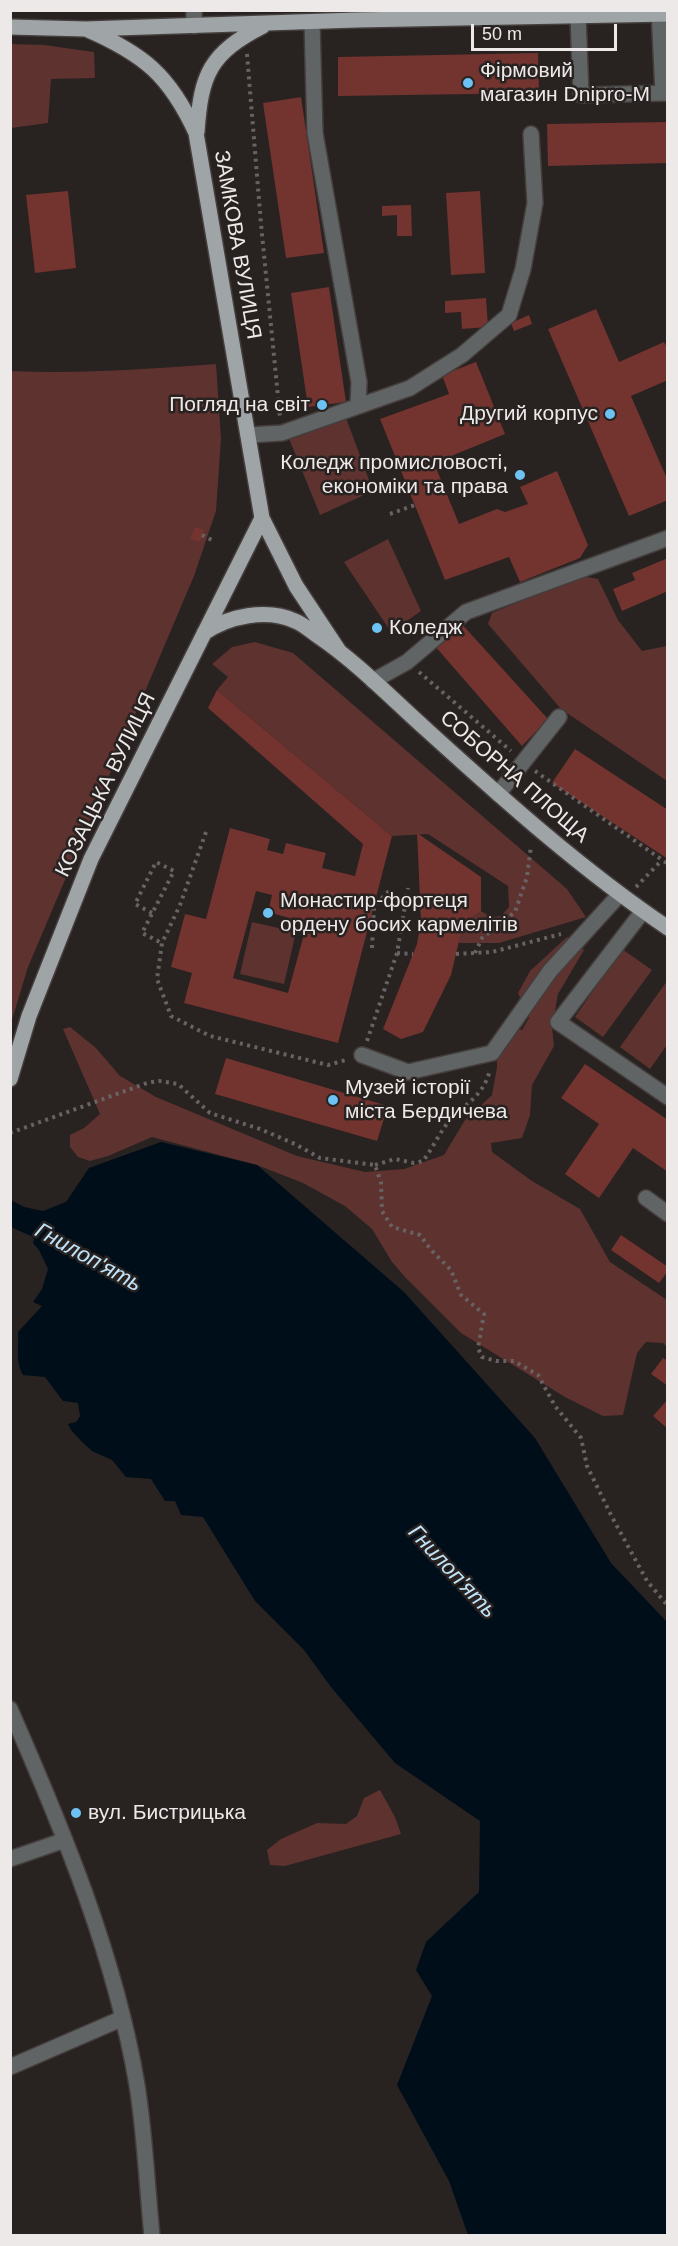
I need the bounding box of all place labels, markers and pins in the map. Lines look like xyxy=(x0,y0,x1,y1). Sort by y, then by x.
place label: Фірмовий магазин Dnipro-M xyxy=(480,58,650,108)
marker: Фірмовий магазин Dnipro-M xyxy=(461,76,475,90)
place label: Погляд на світ xyxy=(169,392,310,418)
marker: Погляд на світ xyxy=(315,398,329,412)
place label: Другий корпус xyxy=(460,401,598,427)
marker: Другий корпус xyxy=(603,407,617,421)
place label: Коледж промисловості, економіки та права xyxy=(280,450,508,500)
marker: Коледж промисловості, економіки та права xyxy=(513,468,527,482)
place label: Коледж xyxy=(389,615,462,641)
marker: Коледж xyxy=(370,621,384,635)
place label: Монастир-фортеця ордену босих кармелітів xyxy=(280,888,518,938)
marker: Монастир-фортеця ордену босих кармелітів xyxy=(261,906,275,920)
place label: Музей історії міста Бердичева xyxy=(345,1075,507,1125)
marker: Музей історії міста Бердичева xyxy=(326,1093,340,1107)
place label: вул. Бистрицька xyxy=(88,1800,246,1826)
marker: вул. Бистрицька xyxy=(69,1806,83,1820)

